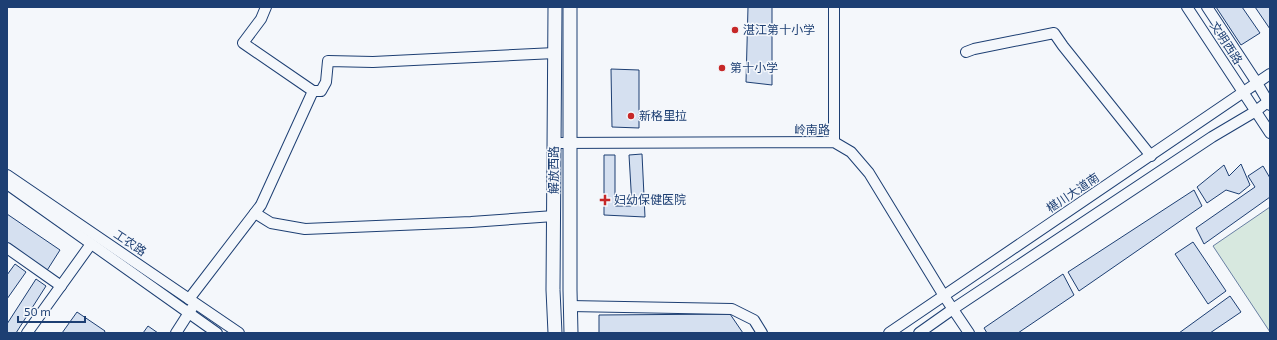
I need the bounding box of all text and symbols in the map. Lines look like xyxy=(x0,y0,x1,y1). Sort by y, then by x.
street label: 文明西路 xyxy=(1208,19,1246,66)
place label: 湛江第十小学 xyxy=(743,22,815,36)
marker: 湛江第十小学 xyxy=(730,25,740,35)
place label: 第十小学 xyxy=(730,60,778,74)
marker: 第十小学 xyxy=(717,63,727,73)
place label: 新格里拉 xyxy=(639,108,687,122)
marker: 新格里拉 xyxy=(626,111,636,121)
street label: 岭南路 xyxy=(794,122,830,136)
street label: 解放西路 xyxy=(546,146,560,194)
street label: 椹川大道南 xyxy=(1044,170,1101,215)
place label: 妇幼保健医院 xyxy=(614,192,686,206)
marker: 妇幼保健医院 xyxy=(599,194,611,206)
street label: 工农路 xyxy=(112,226,149,258)
scale bar xyxy=(18,298,85,324)
text: 50 m xyxy=(24,304,51,318)

